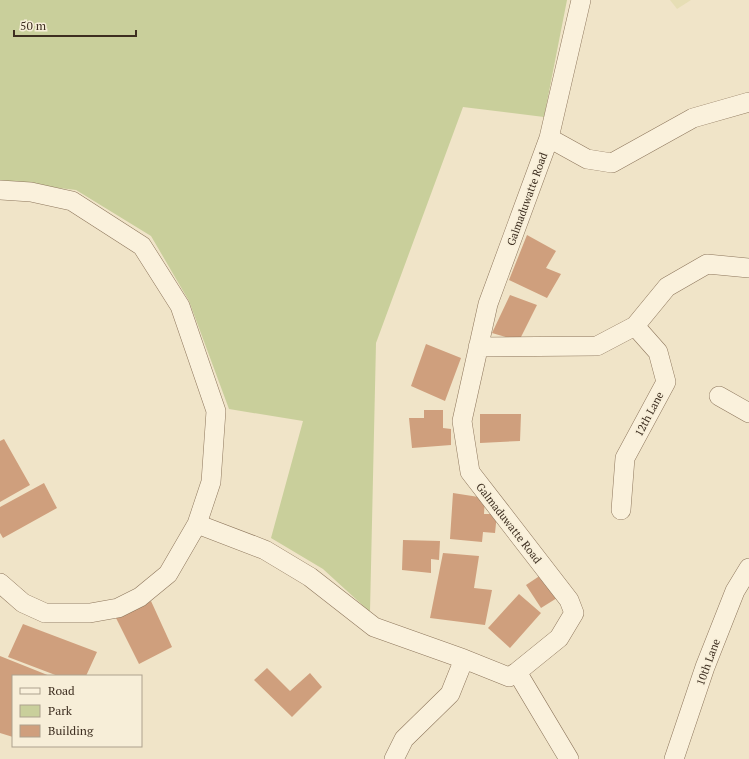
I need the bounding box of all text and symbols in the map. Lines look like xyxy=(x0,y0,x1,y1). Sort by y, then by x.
scale bar xyxy=(14,12,136,38)
text: 50 m xyxy=(20,18,47,33)
street label: Galmaduwatte Road xyxy=(504,150,550,248)
street label: 12th Lane xyxy=(631,389,667,439)
street label: Galmaduwatte Road xyxy=(473,480,545,566)
street label: 10th Lane xyxy=(693,636,723,687)
legend xyxy=(12,675,142,747)
text: Road xyxy=(48,683,75,698)
text: Park xyxy=(48,703,73,718)
text: Building xyxy=(48,723,94,738)

